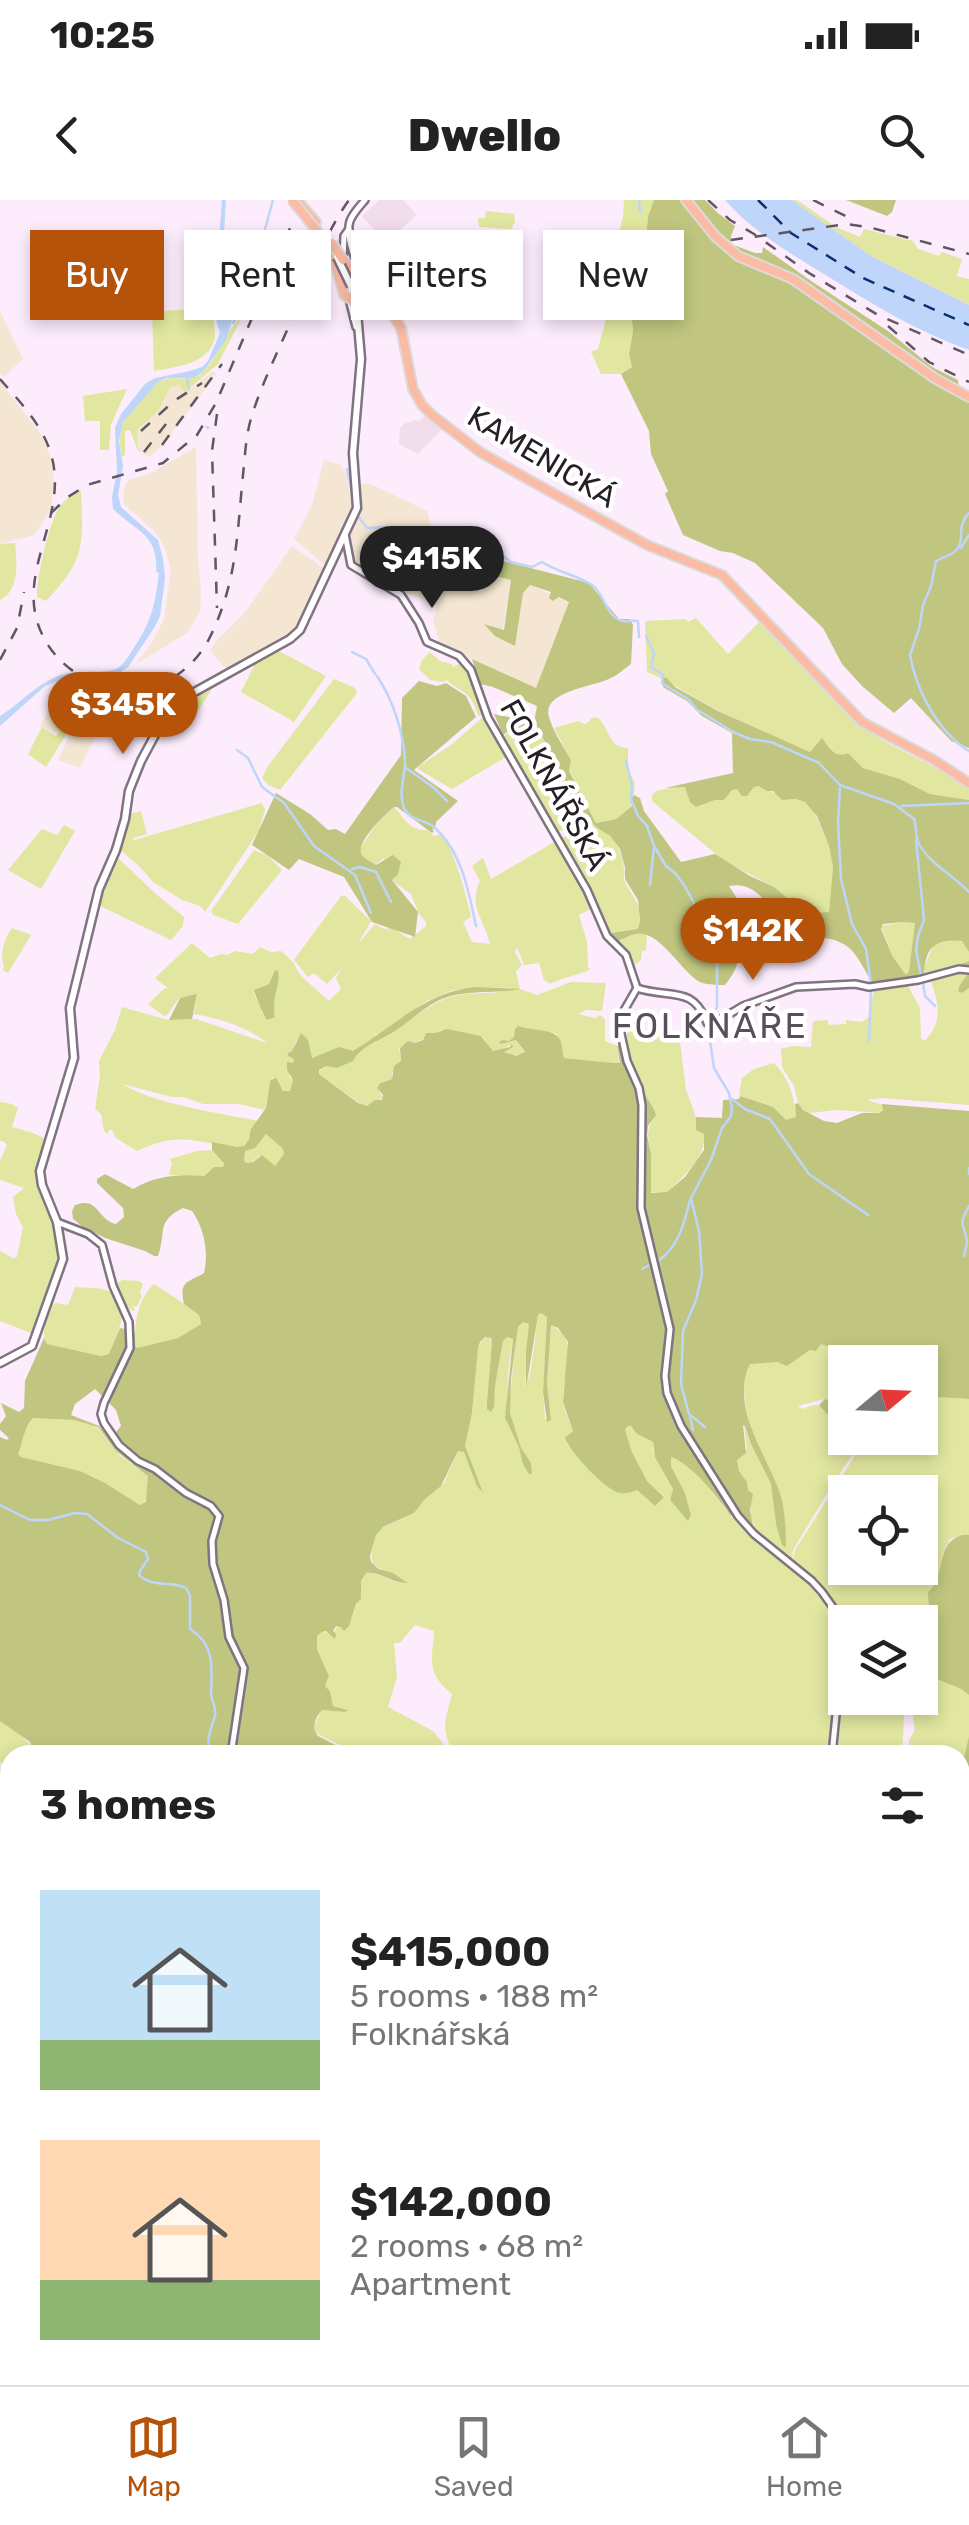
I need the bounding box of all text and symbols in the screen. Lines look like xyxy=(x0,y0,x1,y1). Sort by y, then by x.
text: 10:25 xyxy=(50,12,155,58)
icon: back xyxy=(40,108,95,163)
icon: search xyxy=(874,108,929,163)
text: Dwello xyxy=(408,109,561,162)
chip: Buy xyxy=(30,230,164,320)
chip: Rent xyxy=(184,230,331,320)
chip: Filters xyxy=(351,230,523,320)
chip: New xyxy=(543,230,684,320)
street label: KAMENICKÁ xyxy=(461,398,623,516)
pin: $415K xyxy=(362,526,502,611)
text: $415K xyxy=(382,539,482,577)
pin: $345K xyxy=(53,672,193,757)
text: $345K xyxy=(70,685,176,723)
street label: FOLKNÁŘSKÁ xyxy=(492,693,616,877)
pin: $142K xyxy=(683,898,823,983)
text: $142K xyxy=(702,911,804,949)
district label: FOLKNÁŘE xyxy=(612,1005,808,1047)
north arrow xyxy=(828,1345,938,1455)
map controls xyxy=(828,1345,938,1715)
button: locate xyxy=(828,1475,938,1585)
button: layers xyxy=(828,1605,938,1715)
icon: filters xyxy=(875,1778,930,1833)
text: 3 homes xyxy=(40,1780,216,1830)
text: $415,000 xyxy=(350,1927,551,1977)
icon: home xyxy=(120,1930,240,2050)
text: 5 rooms · 188 m² xyxy=(350,1977,598,2015)
text: Folknářská xyxy=(350,2015,510,2053)
text: $142,000 xyxy=(350,2177,552,2227)
icon: home xyxy=(120,2180,240,2300)
text: 2 rooms · 68 m² xyxy=(350,2227,583,2265)
text: Apartment xyxy=(350,2265,511,2303)
tab: Map xyxy=(126,2410,181,2503)
tab: Saved xyxy=(434,2410,514,2503)
tab: Home xyxy=(766,2410,843,2503)

